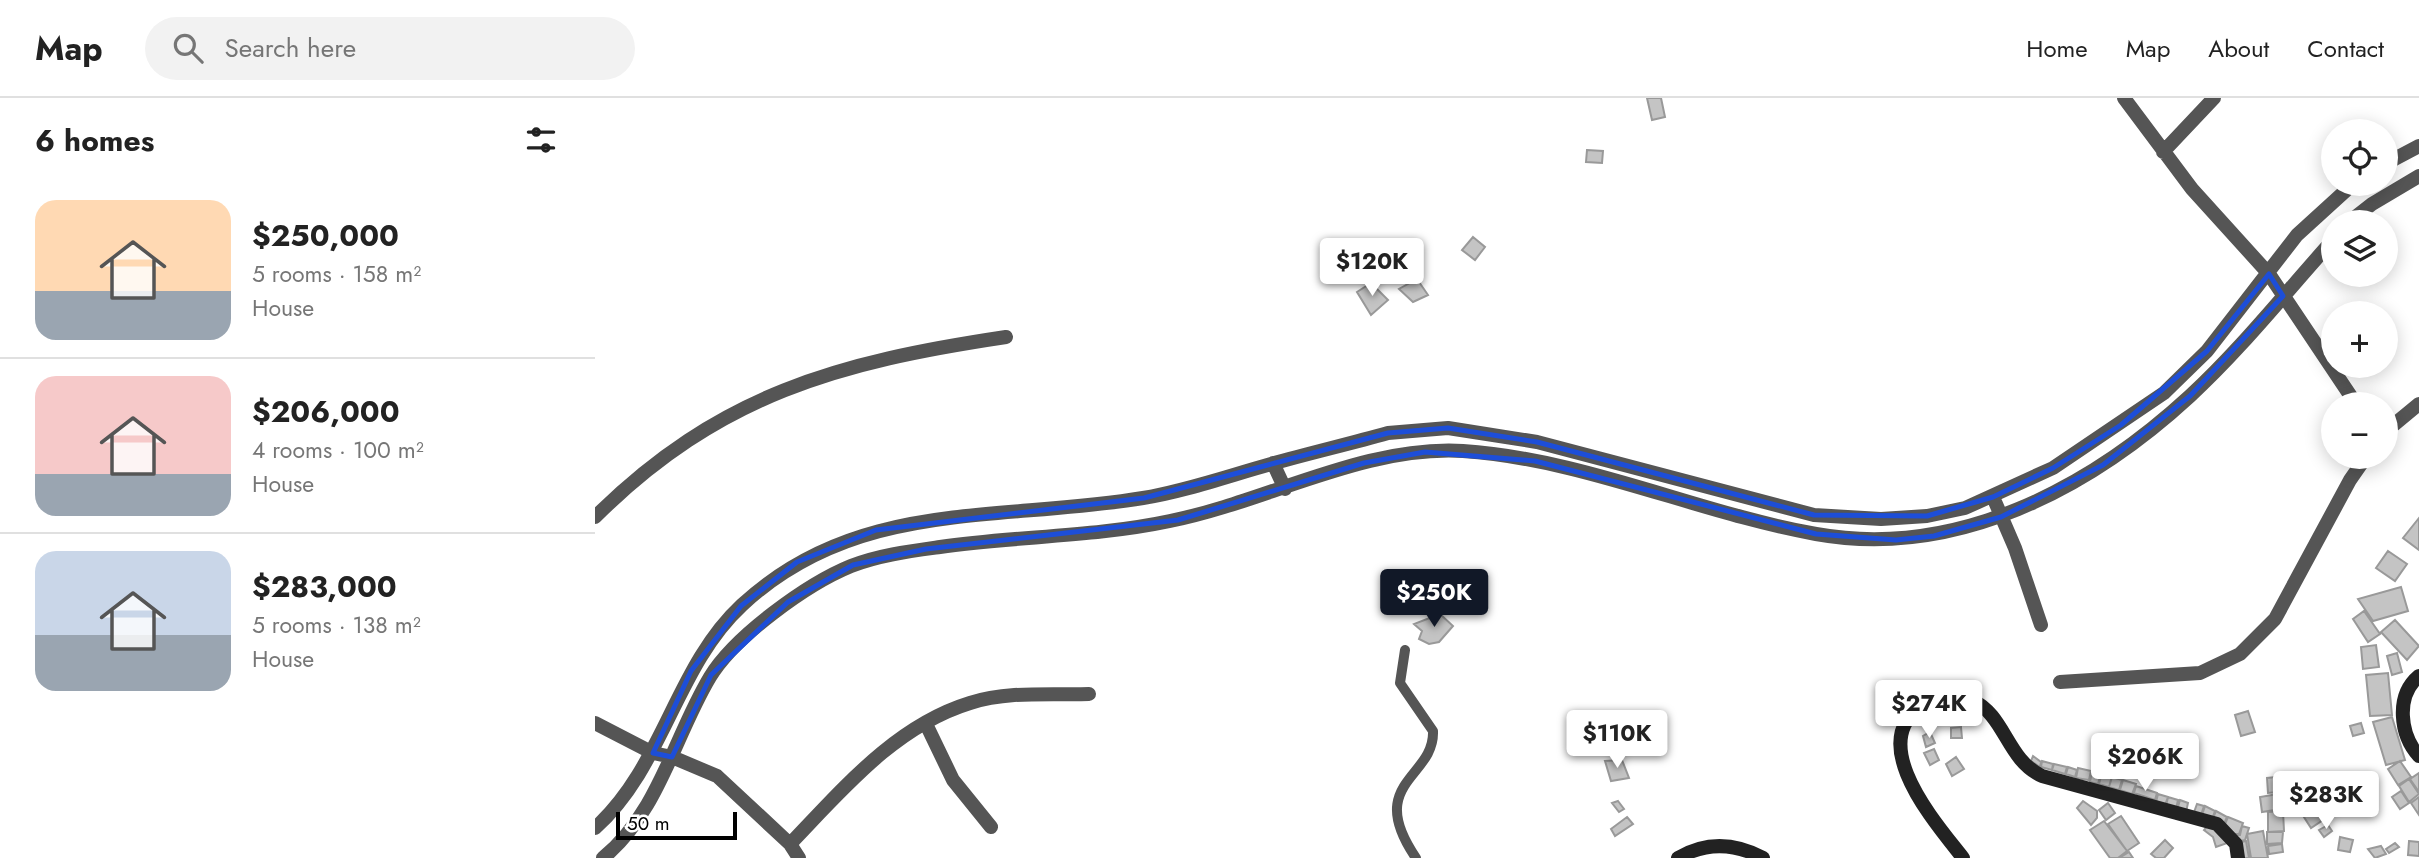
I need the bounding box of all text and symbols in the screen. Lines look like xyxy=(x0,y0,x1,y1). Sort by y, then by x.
search box xyxy=(145,17,635,80)
text: Map xyxy=(35,25,103,72)
icon: search xyxy=(169,29,207,67)
text: Search here xyxy=(225,29,356,67)
text: Home xyxy=(2026,31,2088,66)
text: Map xyxy=(2126,31,2170,66)
text: About xyxy=(2208,31,2269,66)
text: Contact xyxy=(2307,31,2384,66)
text: 6 homes xyxy=(35,119,154,162)
map controls xyxy=(2321,119,2398,469)
button: locate xyxy=(2321,119,2398,196)
icon: filters xyxy=(522,121,560,159)
button: layers xyxy=(2321,210,2398,287)
text: $250,000 xyxy=(252,214,399,257)
icon: home xyxy=(91,228,175,312)
pin: $120K xyxy=(1323,238,1421,298)
text: $120K xyxy=(1336,244,1408,278)
text: 5 rooms · 158 m² xyxy=(252,257,421,291)
text: House xyxy=(252,291,314,325)
button: + xyxy=(2321,301,2398,378)
text: $206,000 xyxy=(252,390,400,433)
button: − xyxy=(2321,392,2398,469)
icon: home xyxy=(91,404,175,488)
text: 4 rooms · 100 m² xyxy=(252,433,424,467)
text: House xyxy=(252,467,314,501)
text: $283,000 xyxy=(252,565,397,608)
pin: $250K xyxy=(1385,570,1483,629)
text: $250K xyxy=(1396,575,1472,609)
icon: home xyxy=(91,579,175,663)
text: 5 rooms · 138 m² xyxy=(252,608,421,642)
text: House xyxy=(252,642,314,676)
pin: $274K xyxy=(1880,680,1978,740)
text: $274K xyxy=(1891,686,1967,720)
pin: $110K xyxy=(1568,710,1666,770)
text: $110K xyxy=(1582,716,1652,750)
pin: $206K xyxy=(2096,734,2194,793)
text: $206K xyxy=(2107,739,2183,773)
pin: $283K xyxy=(2277,772,2375,831)
text: $283K xyxy=(2289,777,2363,811)
scale bar xyxy=(616,809,737,841)
text: 50 m xyxy=(627,810,670,837)

